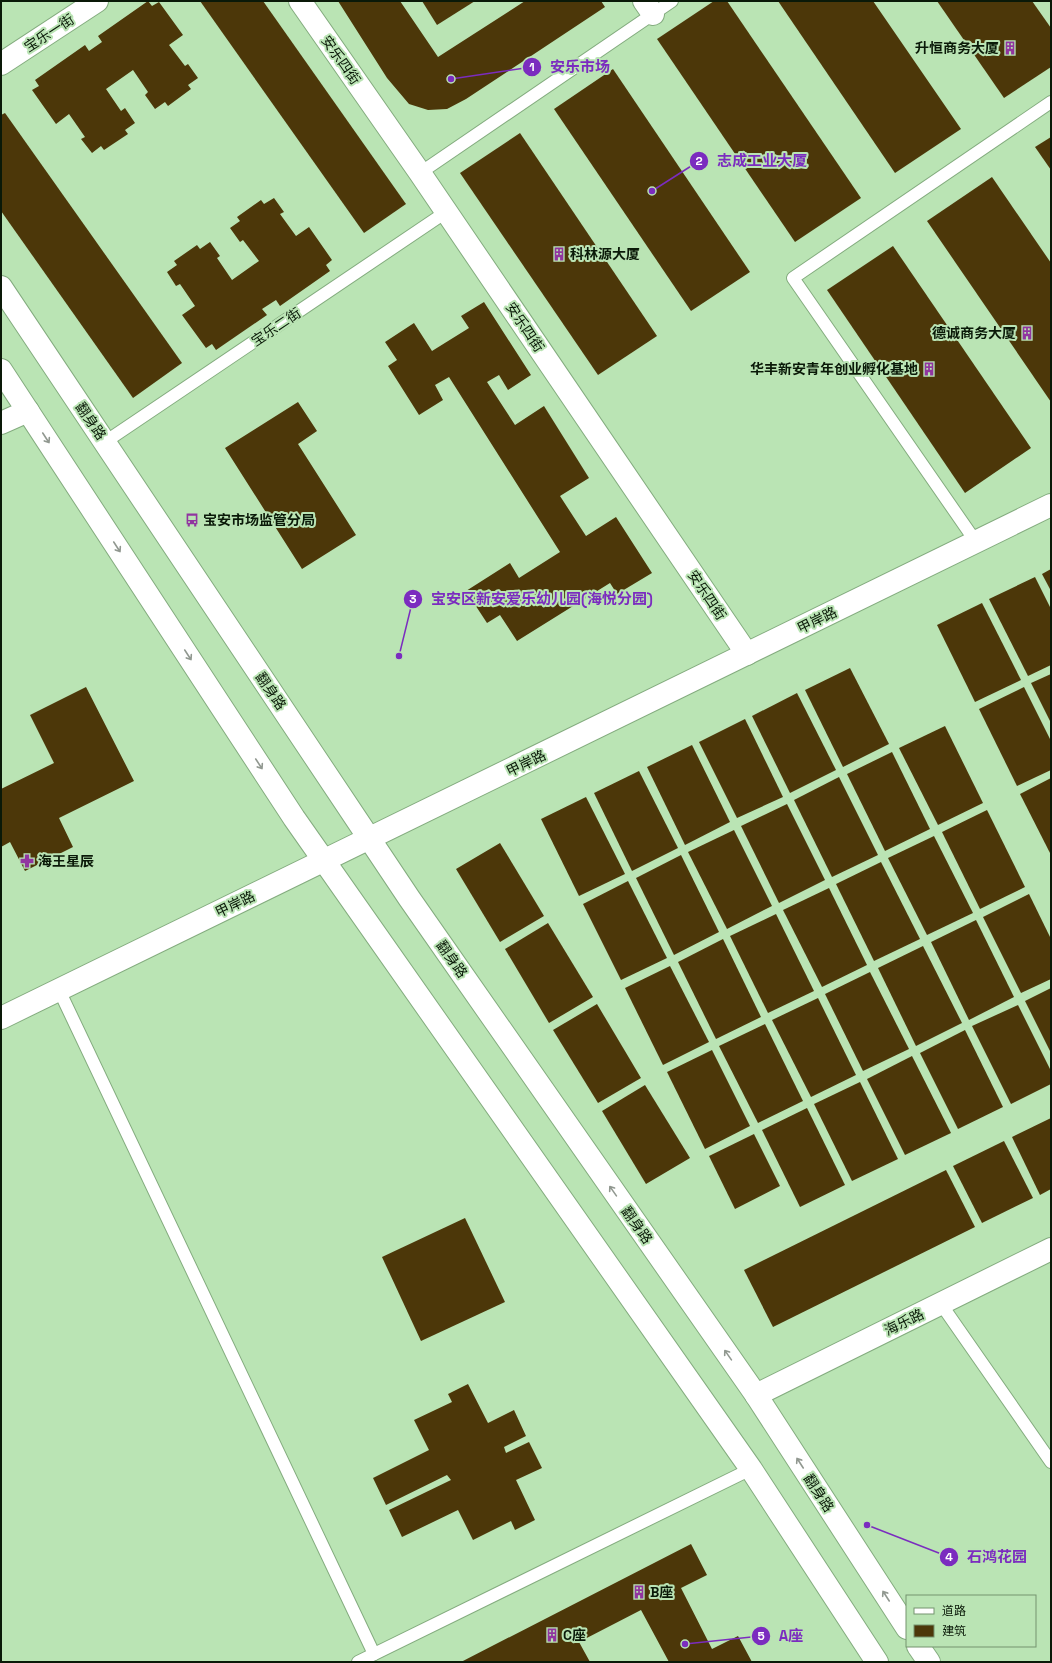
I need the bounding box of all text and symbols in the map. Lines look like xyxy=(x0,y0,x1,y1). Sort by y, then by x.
street label: 宝乐一街 xyxy=(21,10,77,56)
street label: 安乐四街 xyxy=(318,32,364,88)
place label: 升恒商务大厦 xyxy=(915,39,999,57)
building icon: 升恒商务大厦 xyxy=(1002,40,1018,56)
callout: 安乐市场 xyxy=(522,53,618,80)
text: 安乐市场 xyxy=(550,57,610,76)
text: 1 xyxy=(529,59,535,75)
callout: 志成工业大厦 xyxy=(689,148,815,175)
text: 志成工业大厦 xyxy=(717,151,807,170)
text: 2 xyxy=(695,153,703,169)
place label: 科林源大厦 xyxy=(570,245,640,263)
building icon: 科林源大厦 xyxy=(551,246,567,262)
street label: 安乐四街 xyxy=(502,299,548,355)
street label: 宝乐二街 xyxy=(248,304,304,350)
place label: 德诚商务大厦 xyxy=(932,324,1016,342)
building icon: 德诚商务大厦 xyxy=(1019,325,1035,341)
place label: 华丰新安青年创业孵化基地 xyxy=(750,360,918,378)
building icon: 华丰新安青年创业孵化基地 xyxy=(921,361,937,377)
street label: 翻身路 xyxy=(72,399,110,443)
one-way arrow xyxy=(42,432,50,443)
place label: 宝安市场监管分局 xyxy=(203,511,315,529)
bus stop icon: 宝安市场监管分局 xyxy=(184,512,200,528)
one-way arrow xyxy=(113,541,121,552)
street label: 安乐四街 xyxy=(684,567,730,623)
callout: 宝安区新安爱乐幼儿园(海悦分园) xyxy=(403,586,661,613)
text: 宝安区新安爱乐幼儿园(海悦分园) xyxy=(431,589,653,608)
text: 3 xyxy=(409,591,417,607)
street label: 甲岸路 xyxy=(794,603,840,637)
one-way arrow xyxy=(184,650,192,661)
street label: 翻身路 xyxy=(252,669,290,713)
street label: 甲岸路 xyxy=(503,746,549,780)
one-way arrow xyxy=(255,758,263,769)
place label: 海王星辰 xyxy=(38,852,94,870)
pharmacy icon: 海王星辰 xyxy=(19,853,35,869)
street label: 甲岸路 xyxy=(212,887,258,921)
street label: 翻身路 xyxy=(433,937,471,981)
one-way arrow xyxy=(609,1186,617,1197)
street label: 翻身路 xyxy=(618,1203,656,1247)
street label: 海乐路 xyxy=(881,1305,927,1339)
one-way arrow xyxy=(724,1350,732,1361)
one-way arrow xyxy=(796,1458,804,1469)
street label: 翻身路 xyxy=(800,1470,838,1516)
callout: 石鸿花园 xyxy=(939,1543,1035,1570)
text: 石鸿花园 xyxy=(967,1547,1027,1566)
text: 4 xyxy=(945,1549,953,1565)
place label: B座 xyxy=(650,1583,673,1601)
building icon: B座 xyxy=(631,1584,647,1600)
one-way arrow xyxy=(882,1590,890,1601)
legend xyxy=(906,1595,1036,1647)
text: 道路 xyxy=(942,1603,966,1619)
callout: A座 xyxy=(751,1622,811,1649)
text: 建筑 xyxy=(942,1623,966,1639)
place label: C座 xyxy=(563,1626,586,1644)
text: A座 xyxy=(779,1626,803,1645)
building icon: C座 xyxy=(544,1627,560,1643)
text: 5 xyxy=(757,1628,765,1644)

